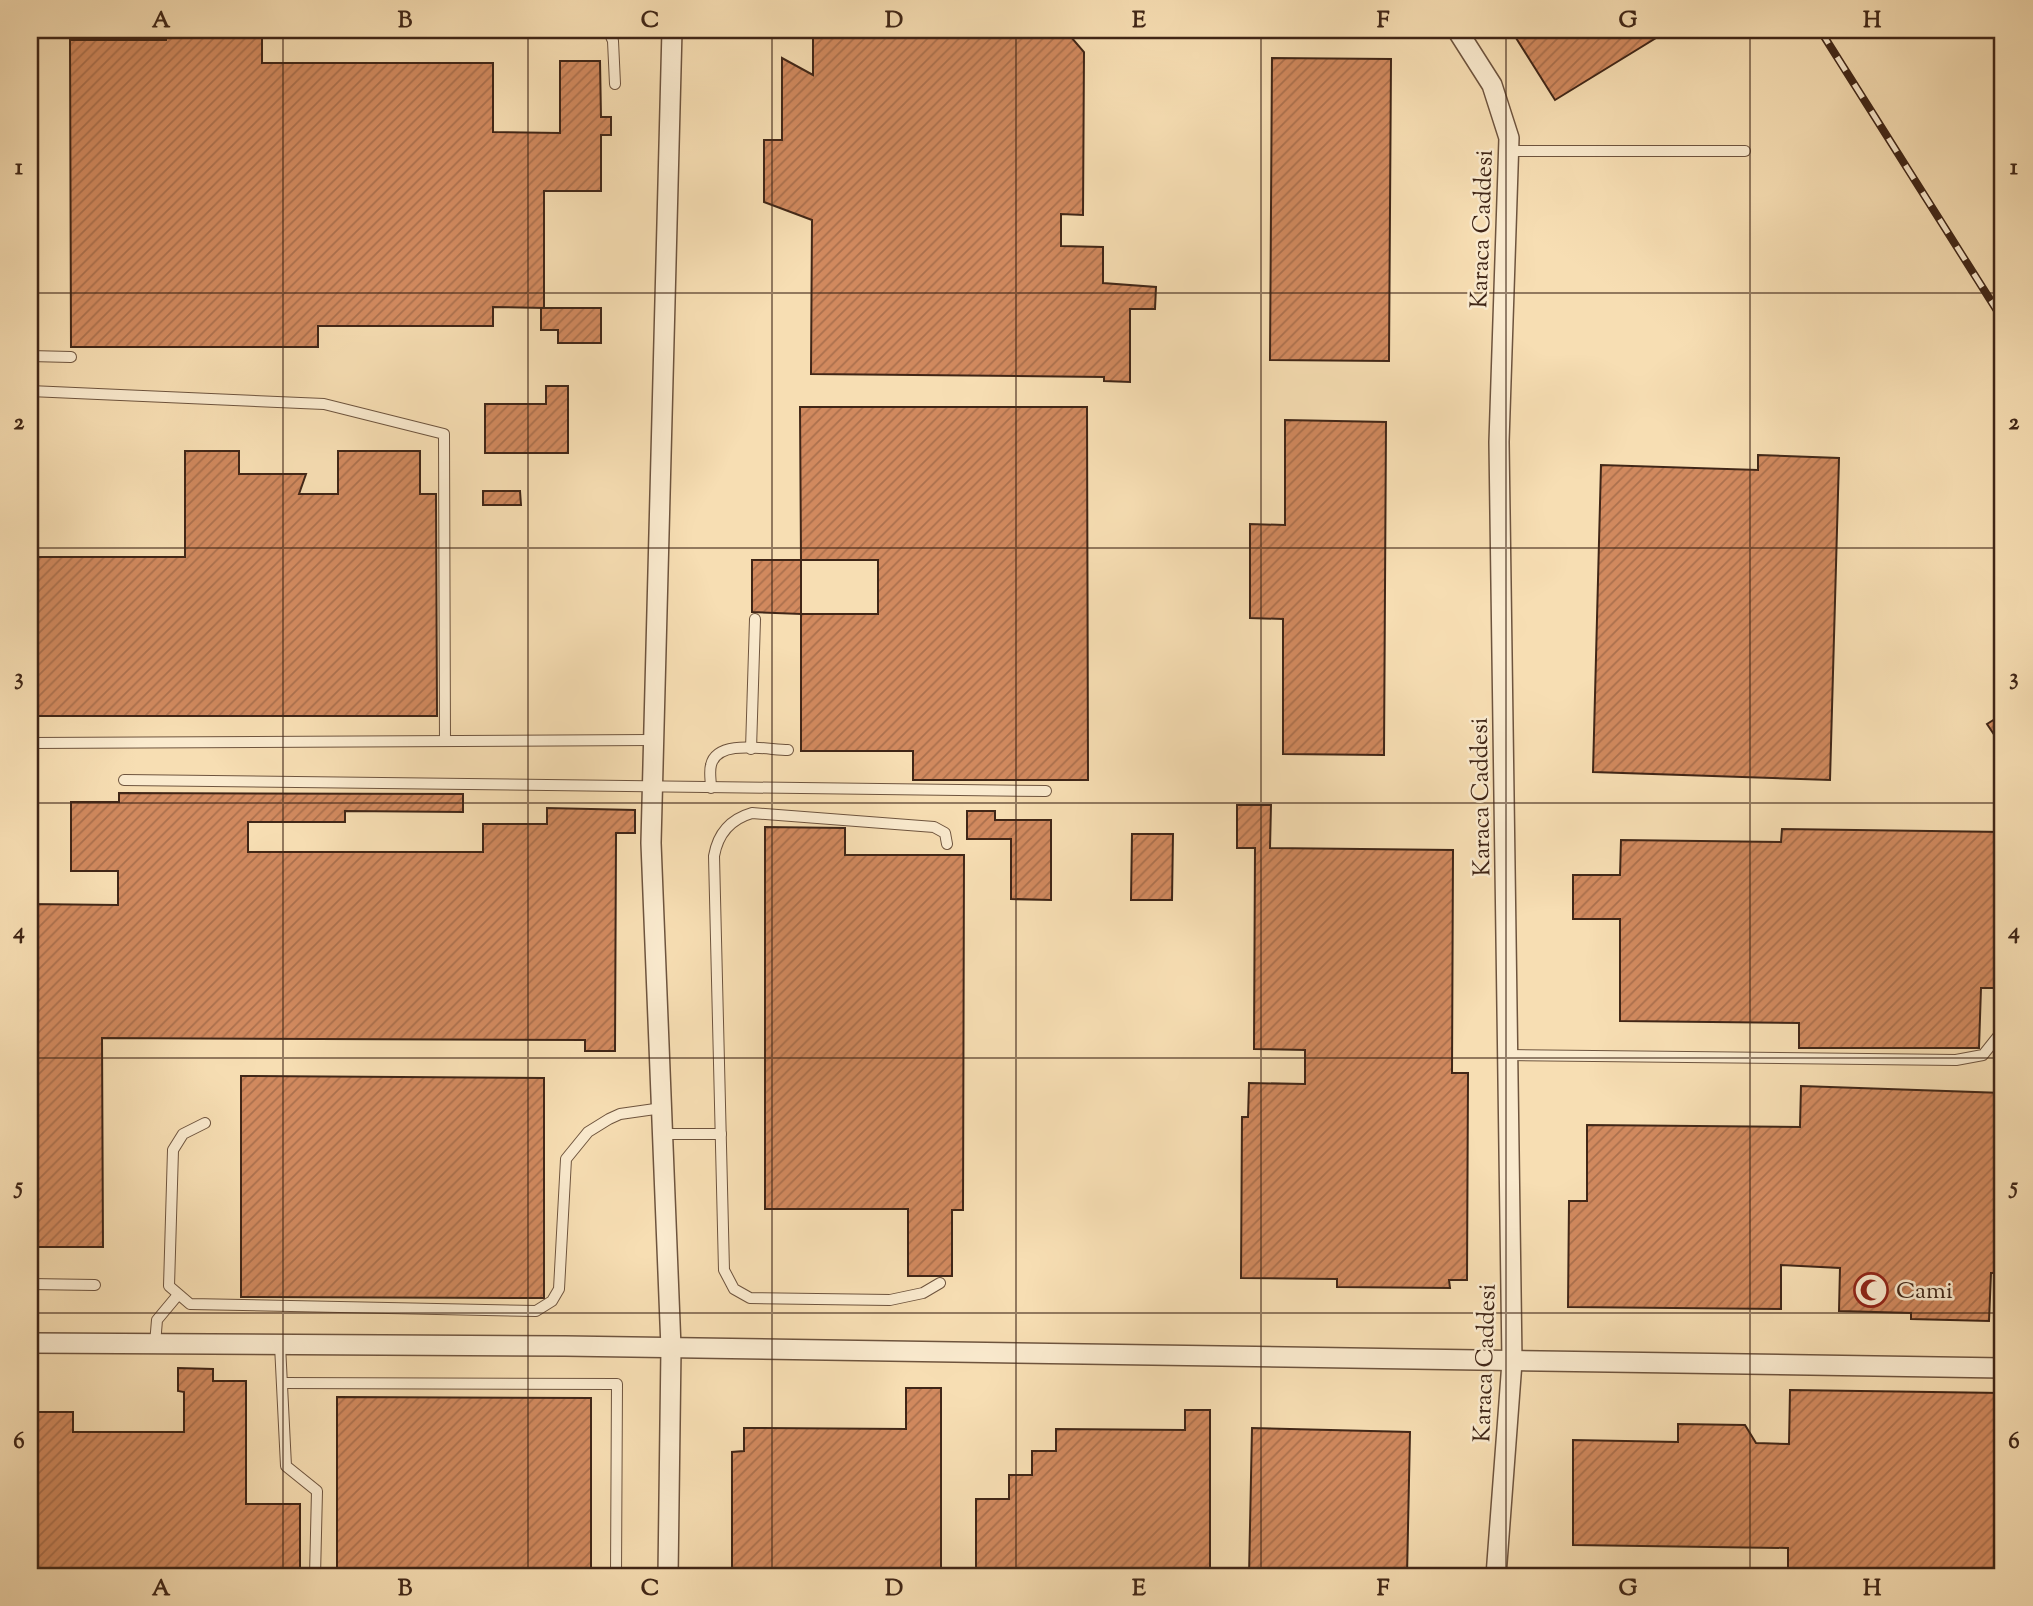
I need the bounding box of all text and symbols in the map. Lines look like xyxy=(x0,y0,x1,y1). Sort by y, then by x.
text: A xyxy=(152,5,171,38)
text: B xyxy=(398,5,413,38)
text: C xyxy=(641,5,659,38)
text: D xyxy=(885,5,903,38)
text: E xyxy=(1132,5,1146,38)
text: F xyxy=(1377,5,1390,38)
text: G xyxy=(1619,5,1638,38)
text: H xyxy=(1863,5,1882,38)
street label: Karaca Caddesi xyxy=(1463,149,1503,309)
text: 1 xyxy=(15,152,23,185)
text: 1 xyxy=(2010,152,2018,185)
text: 2 xyxy=(14,407,25,440)
text: 2 xyxy=(2009,407,2020,440)
text: 3 xyxy=(14,662,24,695)
text: 3 xyxy=(2009,662,2019,695)
street label: Karaca Caddesi xyxy=(1464,717,1500,877)
text: 4 xyxy=(12,916,25,949)
text: 4 xyxy=(2007,916,2020,949)
text: 5 xyxy=(13,1171,23,1204)
text: 5 xyxy=(2008,1171,2018,1204)
mosque icon: Cami xyxy=(1852,1271,1890,1309)
place label: Cami xyxy=(1896,1275,1953,1309)
street label: Karaca Caddesi xyxy=(1466,1283,1506,1443)
text: 6 xyxy=(13,1426,25,1459)
text: 6 xyxy=(2008,1426,2020,1459)
text: A xyxy=(152,1573,171,1606)
text: B xyxy=(398,1573,413,1606)
text: C xyxy=(641,1573,659,1606)
text: D xyxy=(885,1573,903,1606)
text: E xyxy=(1132,1573,1146,1606)
text: F xyxy=(1377,1573,1390,1606)
text: G xyxy=(1619,1573,1638,1606)
text: H xyxy=(1863,1573,1882,1606)

